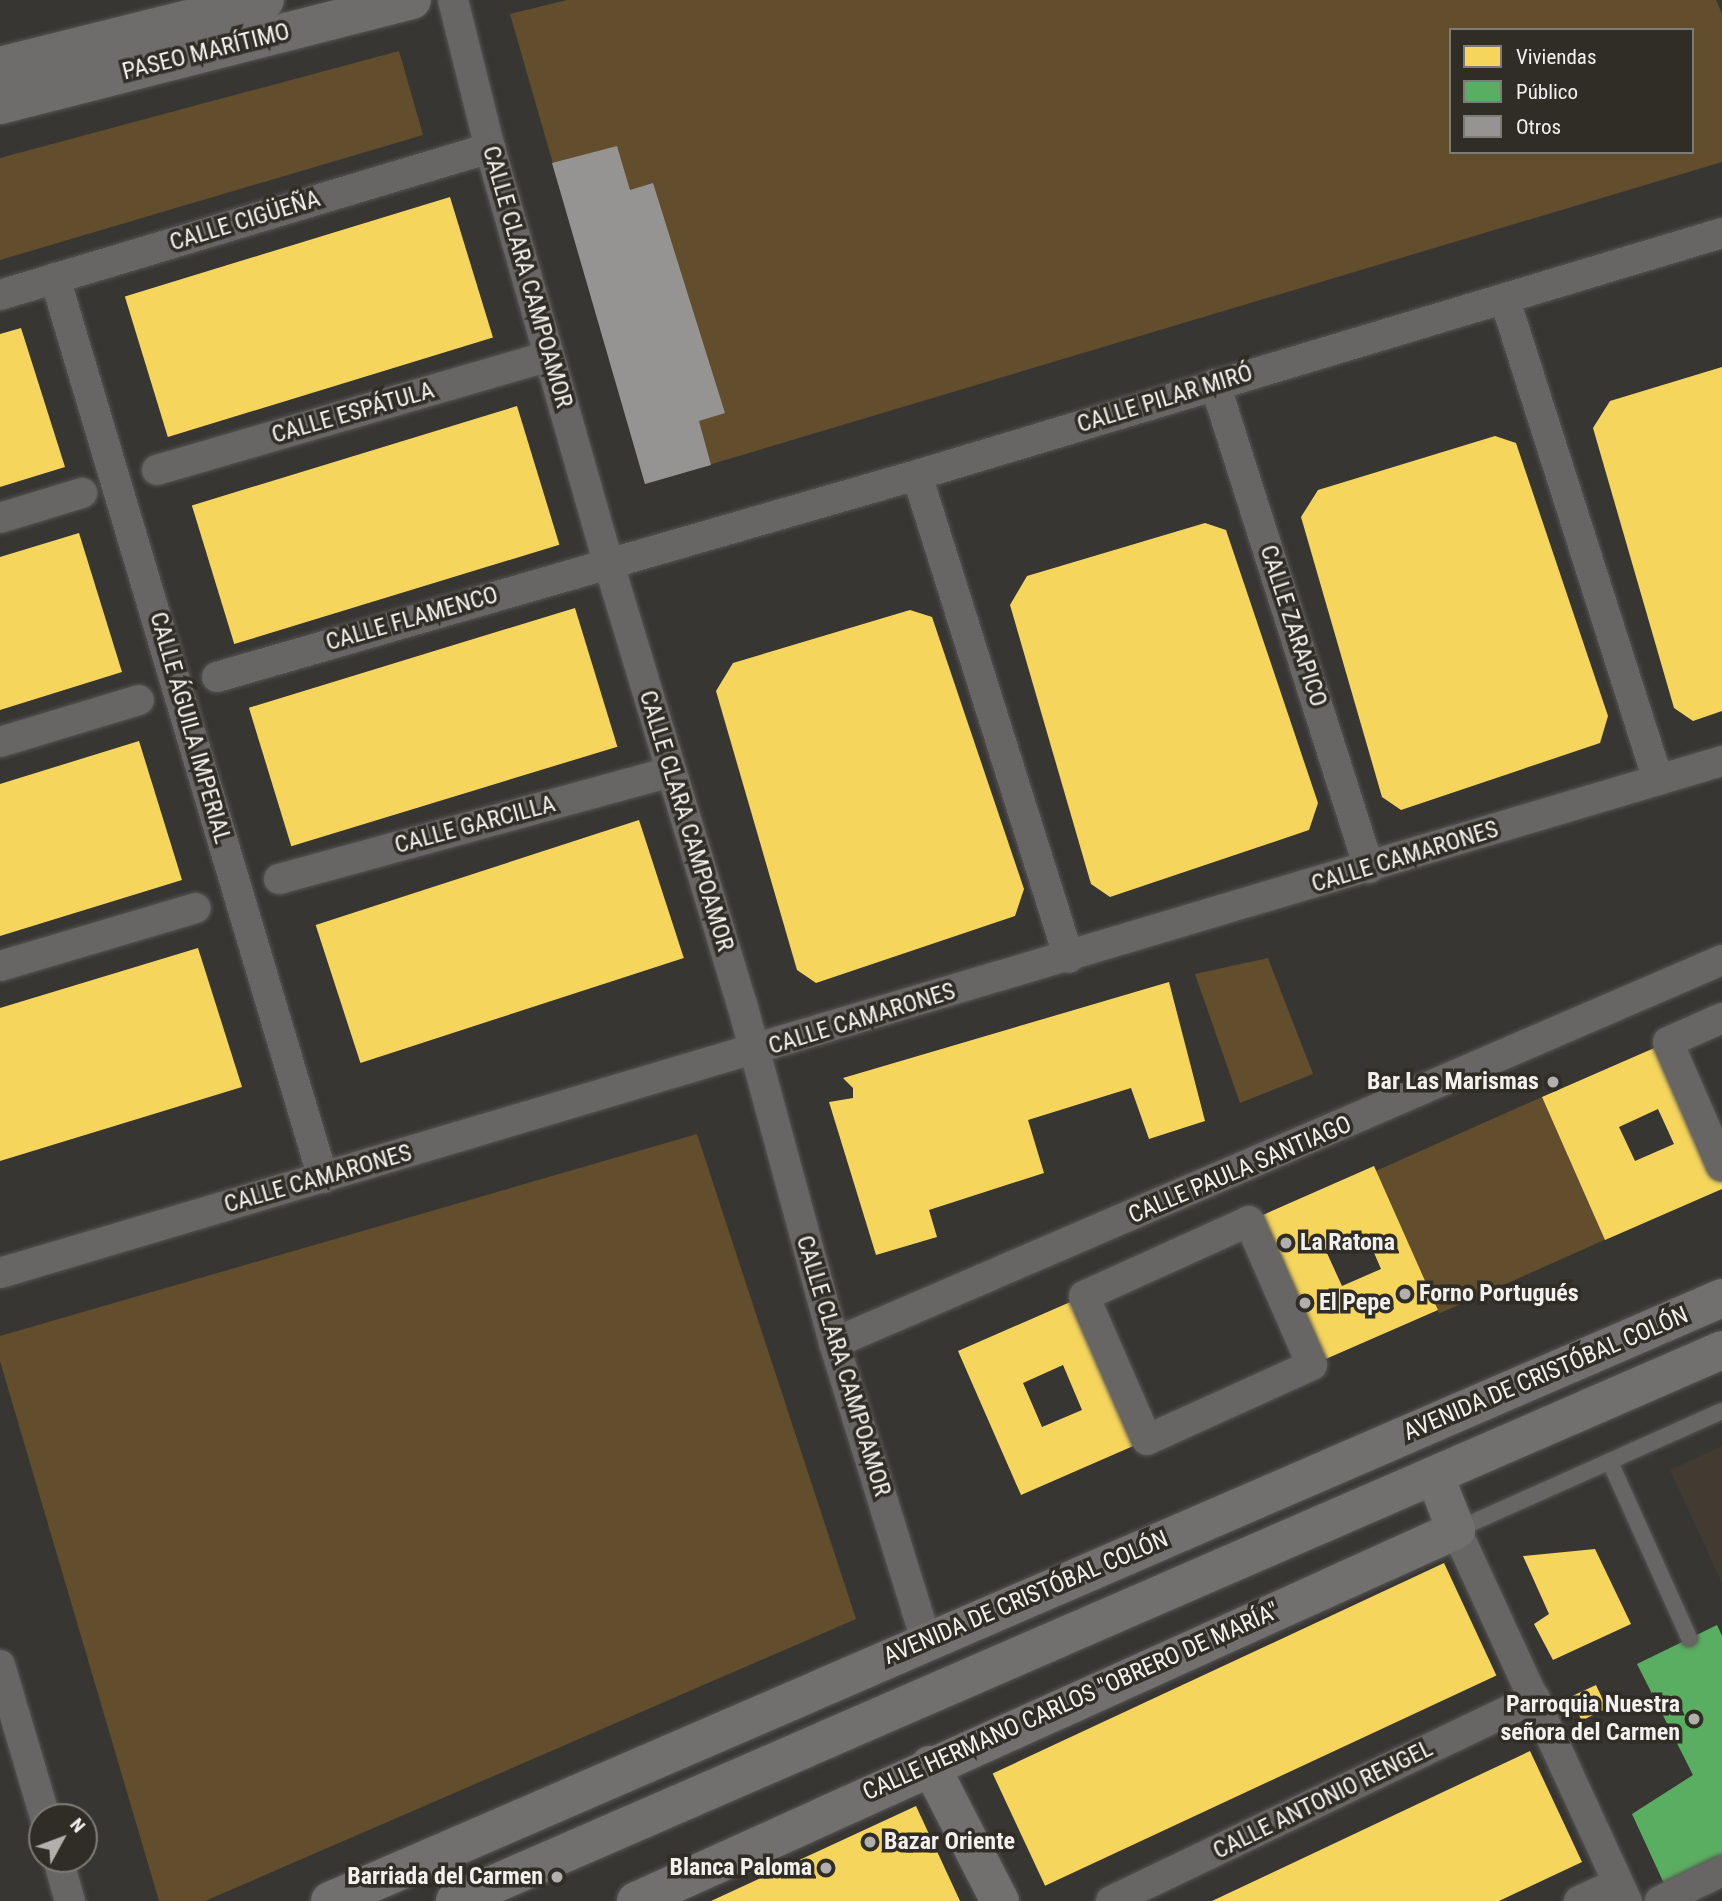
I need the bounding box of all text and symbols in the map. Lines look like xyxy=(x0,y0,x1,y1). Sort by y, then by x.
street label: PASEO MARÍTIMO xyxy=(119,17,293,87)
legend xyxy=(1449,28,1694,154)
text: Viviendas xyxy=(1516,45,1596,69)
text: Público xyxy=(1516,80,1578,104)
text: Otros xyxy=(1516,115,1561,139)
street label: CALLE CLARA CAMPOAMOR xyxy=(476,143,578,411)
street label: CALLE CIGÜEÑA xyxy=(166,184,324,258)
street label: CALLE PILAR MIRÓ xyxy=(1074,359,1256,439)
street label: CALLE ESPÁTULA xyxy=(269,376,437,450)
street label: CALLE ZARAPICO xyxy=(1253,542,1333,710)
street label: CALLE FLAMENCO xyxy=(323,581,501,657)
street label: CALLE ÁGUILA IMPERIAL xyxy=(143,609,237,847)
street label: CALLE CLARA CAMPOAMOR xyxy=(633,687,739,955)
street label: CALLE GARCILLA xyxy=(392,790,558,860)
street label: CALLE CAMARONES xyxy=(1308,815,1502,899)
street label: CALLE CAMARONES xyxy=(765,977,959,1061)
place label: Bar Las Marismas xyxy=(1367,1068,1539,1096)
marker: Bar Las Marismas xyxy=(1545,1074,1561,1090)
street label: CALLE PAULA SANTIAGO xyxy=(1124,1110,1356,1230)
street label: CALLE CAMARONES xyxy=(221,1138,415,1220)
place label: La Ratona xyxy=(1300,1229,1395,1257)
street label: CALLE CLARA CAMPOAMOR xyxy=(790,1232,896,1500)
marker: La Ratona xyxy=(1278,1235,1294,1251)
place label: Forno Portugués xyxy=(1419,1280,1579,1308)
marker: Forno Portugués xyxy=(1397,1286,1413,1302)
place label: El Pepe xyxy=(1319,1289,1391,1317)
marker: El Pepe xyxy=(1297,1295,1313,1311)
street label: AVENIDA DE CRISTÓBAL COLÓN xyxy=(1399,1301,1693,1447)
street label: AVENIDA DE CRISTÓBAL COLÓN xyxy=(879,1525,1173,1671)
street label: CALLE HERMANO CARLOS "OBRERO DE MARÍA" xyxy=(858,1597,1284,1807)
place label: Parroquia Nuestra señora del Carmen xyxy=(1500,1691,1680,1747)
marker: Parroquia Nuestra señora del Carmen xyxy=(1686,1711,1702,1727)
street label: CALLE ANTONIO RENGEL xyxy=(1209,1734,1437,1866)
north arrow xyxy=(28,1803,98,1873)
text: N xyxy=(65,1813,90,1837)
place label: Bazar Oriente xyxy=(884,1828,1015,1856)
marker: Bazar Oriente xyxy=(862,1834,878,1850)
place label: Blanca Paloma xyxy=(670,1854,812,1882)
marker: Blanca Paloma xyxy=(818,1860,834,1876)
place label: Barriada del Carmen xyxy=(347,1863,543,1891)
marker: Barriada del Carmen xyxy=(549,1869,565,1885)

